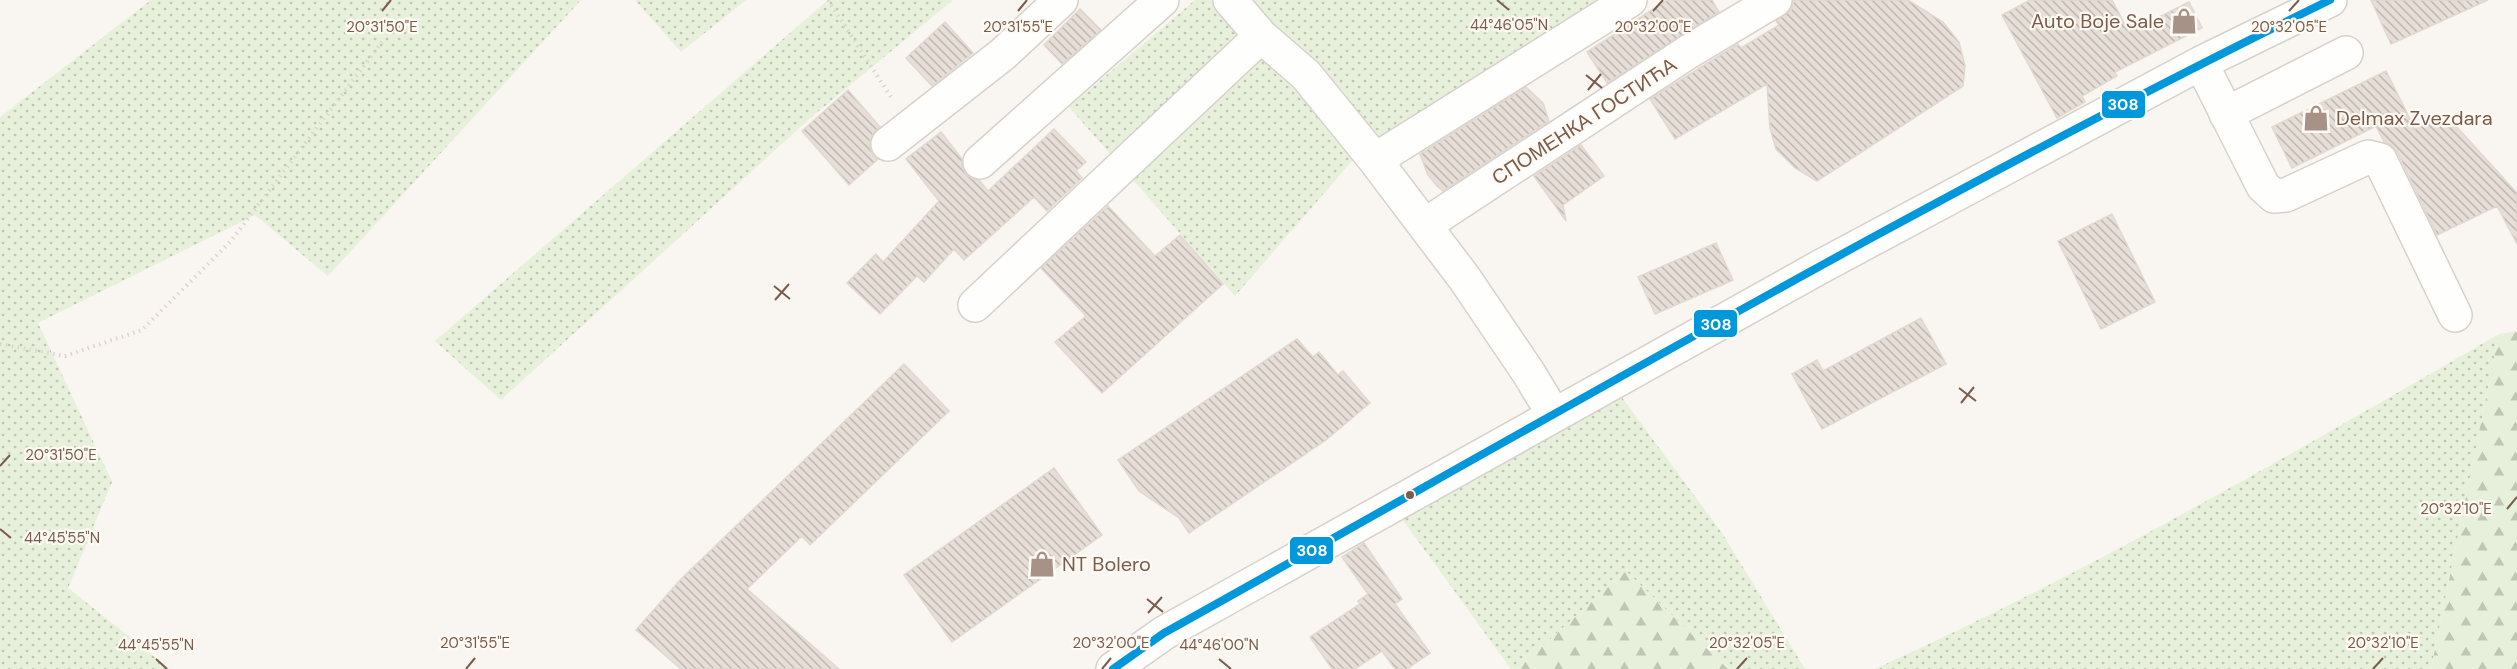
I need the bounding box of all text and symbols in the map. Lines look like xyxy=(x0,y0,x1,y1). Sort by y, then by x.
shop icon: Auto Boje Sale xyxy=(2169,6,2199,36)
place label: Auto Boje Sale xyxy=(2031,8,2164,34)
text: 44°46'05"N xyxy=(1470,15,1548,35)
text: 20°31'50"E xyxy=(346,17,418,37)
text: 20°31'55"E xyxy=(983,17,1053,37)
text: 20°32'00"E xyxy=(1614,17,1692,37)
text: 20°32'05"E xyxy=(2251,17,2327,37)
street label: СПОМЕНКА ГОСТИЋА xyxy=(1487,51,1682,191)
line badge: 308 xyxy=(2101,90,2146,119)
text: 308 xyxy=(2107,94,2139,115)
shop icon: Delmax Zvezdara xyxy=(2301,103,2331,133)
place label: Delmax Zvezdara xyxy=(2336,105,2493,131)
line badge: 308 xyxy=(1693,309,1738,338)
text: 308 xyxy=(1700,314,1732,335)
text: 20°31'50"E xyxy=(25,445,97,465)
unlabelled marker xyxy=(1404,489,1416,501)
text: 20°32'10"E xyxy=(2420,499,2492,519)
text: 44°45'55"N xyxy=(24,528,100,548)
line badge: 308 xyxy=(1289,536,1334,565)
text: 308 xyxy=(1296,540,1328,561)
shop icon: NT Bolero xyxy=(1027,549,1057,579)
place label: NT Bolero xyxy=(1062,551,1151,577)
text: 20°31'55"E xyxy=(440,633,510,653)
text: 20°32'00"E xyxy=(1072,633,1150,653)
text: 20°32'05"E xyxy=(1709,633,1785,653)
text: 20°32'10"E xyxy=(2347,633,2419,653)
text: 44°45'55"N xyxy=(118,635,194,655)
text: 44°46'00"N xyxy=(1179,635,1259,655)

